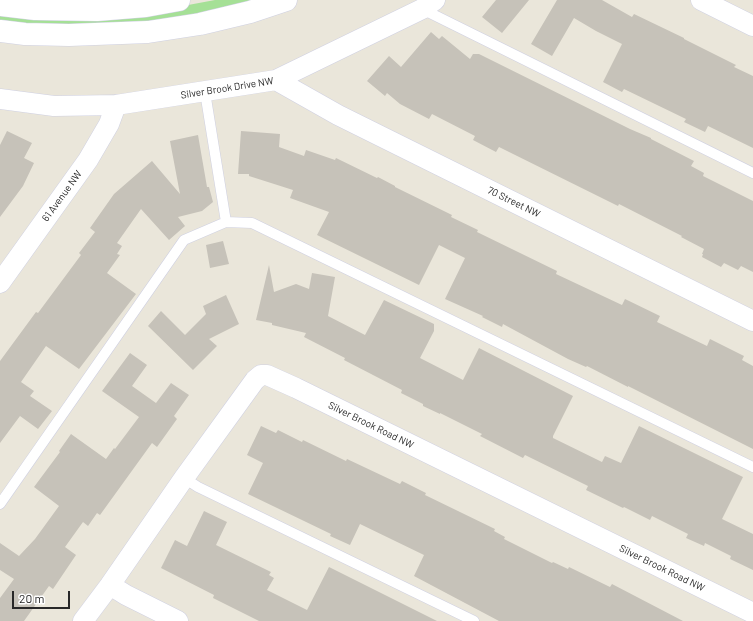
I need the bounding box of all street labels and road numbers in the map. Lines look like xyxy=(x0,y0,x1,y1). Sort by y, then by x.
street label: Silver Brook Drive NW xyxy=(180,75,274,101)
street label: 61 Avenue NW xyxy=(40,168,84,224)
street label: 70 Street NW xyxy=(486,184,542,220)
street label: Silver Brook Road NW xyxy=(326,399,416,451)
street label: Silver Brook Road NW xyxy=(617,542,707,594)

